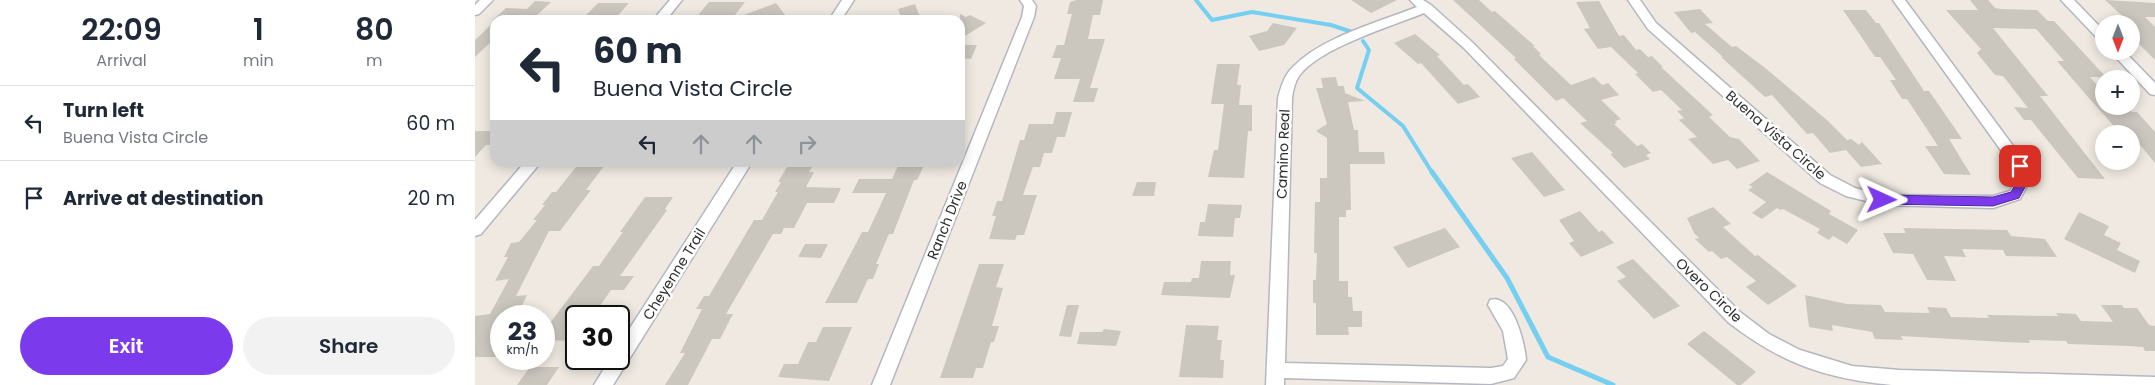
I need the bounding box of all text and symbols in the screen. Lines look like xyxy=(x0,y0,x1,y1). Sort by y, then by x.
text: 22:09 xyxy=(81,8,162,51)
text: 1 xyxy=(253,8,264,51)
text: 80 xyxy=(355,8,394,51)
north arrow xyxy=(2095,15,2140,60)
map controls xyxy=(2095,15,2140,170)
text: 60 m xyxy=(593,26,683,75)
icon: left xyxy=(510,35,575,100)
text: Arrival xyxy=(96,49,147,72)
text: min xyxy=(243,49,274,72)
text: m xyxy=(366,49,383,72)
button: + xyxy=(2095,70,2140,115)
text: Buena Vista Circle xyxy=(593,73,793,104)
street label: Buena Vista Circle xyxy=(1722,86,1831,184)
text: Turn left xyxy=(63,97,144,124)
icon: left xyxy=(20,109,48,137)
street label: Camino Real xyxy=(1271,109,1295,199)
text: 60 m xyxy=(406,110,455,137)
button: − xyxy=(2095,125,2140,170)
text: Buena Vista Circle xyxy=(63,126,208,149)
icon: left xyxy=(634,130,662,158)
icon: ahead xyxy=(687,130,715,158)
icon: ahead xyxy=(740,130,768,158)
icon: right xyxy=(793,130,821,158)
pin xyxy=(1999,145,2041,187)
icon: arrive xyxy=(2006,152,2034,180)
position arrow xyxy=(1855,173,1907,225)
street label: Ranch Drive xyxy=(922,177,972,262)
icon: arrive xyxy=(20,184,48,212)
text: Arrive at destination xyxy=(63,185,264,212)
text: 20 m xyxy=(407,185,455,212)
street label: Cheyenne Trail xyxy=(638,224,710,324)
street label: Overo Circle xyxy=(1671,253,1747,327)
speed limit sign: 30 xyxy=(565,305,630,370)
text: 23 xyxy=(508,314,537,349)
button: Exit xyxy=(20,317,233,375)
button: Share xyxy=(243,317,455,375)
text: km/h xyxy=(507,341,538,358)

